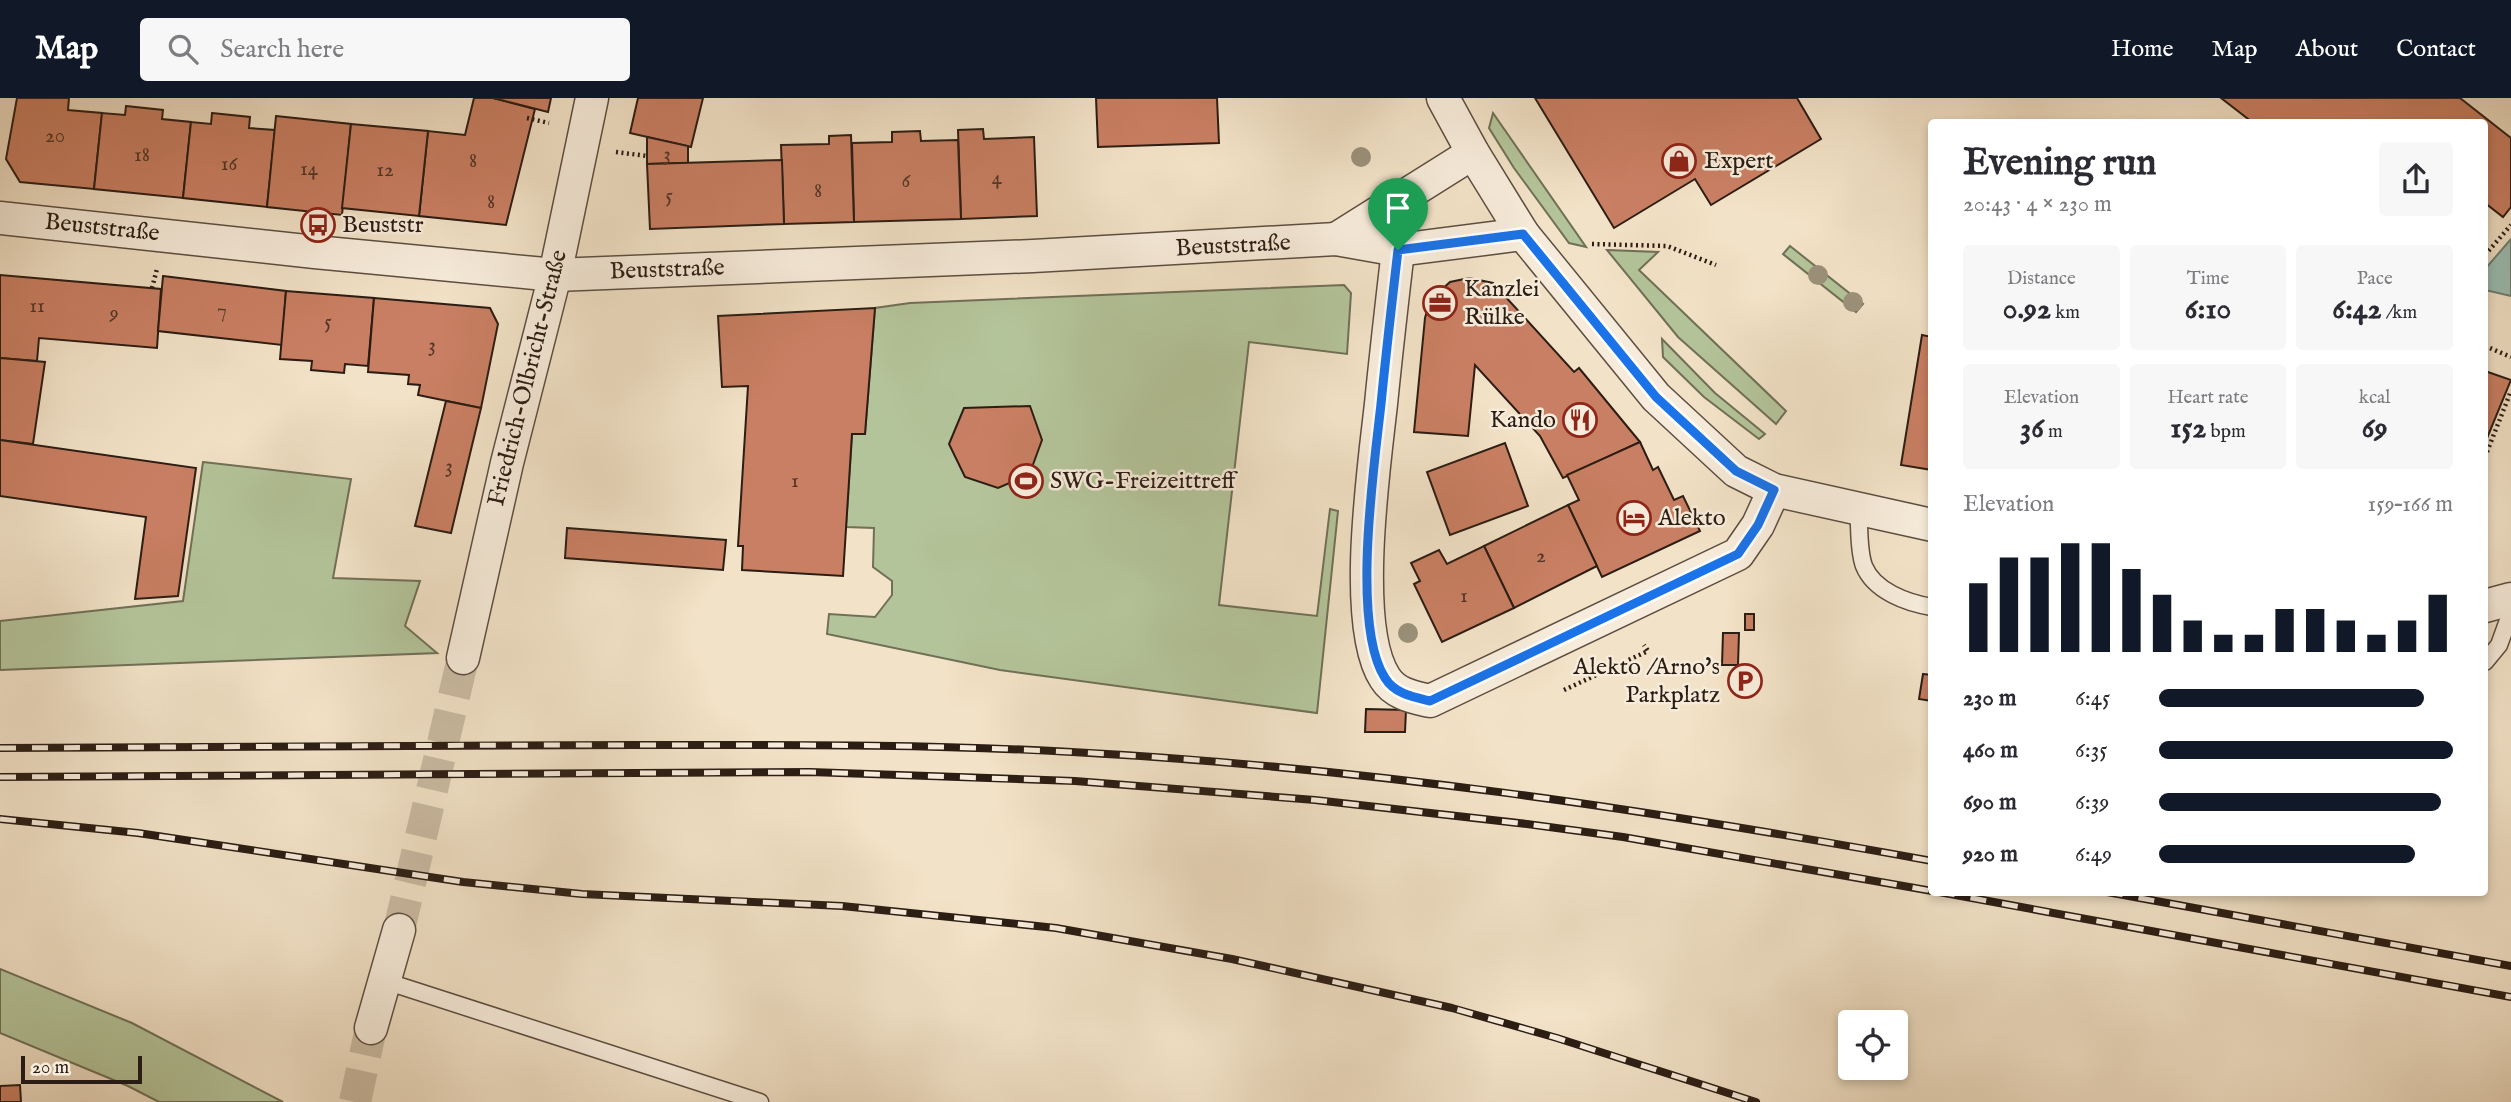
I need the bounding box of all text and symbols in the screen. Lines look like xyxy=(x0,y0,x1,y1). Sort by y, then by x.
search box xyxy=(140,18,630,81)
text: Map xyxy=(35,28,98,70)
icon: search xyxy=(164,30,202,68)
text: Search here xyxy=(220,33,344,66)
text: Home xyxy=(2111,34,2174,65)
text: Map xyxy=(2212,34,2258,65)
text: About xyxy=(2296,34,2358,65)
text: Contact xyxy=(2396,34,2476,65)
house number: 20 xyxy=(45,123,65,150)
text: Evening run xyxy=(1963,140,2157,188)
house number: 3 xyxy=(663,141,671,168)
house number: 18 xyxy=(134,142,150,169)
shop icon: Expert xyxy=(1660,142,1698,180)
button: share xyxy=(2379,142,2453,216)
place label: Expert xyxy=(1704,146,1773,177)
house number: 8 xyxy=(469,148,477,175)
house number: 16 xyxy=(221,151,238,178)
house number: 14 xyxy=(300,156,319,183)
house number: 12 xyxy=(376,157,394,184)
house number: 4 xyxy=(992,165,1003,192)
house number: 6 xyxy=(902,168,912,195)
house number: 8 xyxy=(814,178,822,205)
pin xyxy=(1368,178,1428,250)
house number: 5 xyxy=(665,183,673,210)
house number: 8 xyxy=(487,189,495,216)
icon: arrive xyxy=(1379,189,1417,227)
text: 20:43 · 4 × 230 m xyxy=(1963,190,2112,219)
bus stop icon: Beuststr xyxy=(299,206,337,244)
street label: Beuststraße xyxy=(43,207,161,249)
place label: Beuststr xyxy=(342,210,424,241)
street label: Beuststraße xyxy=(1175,228,1291,264)
street label: Friedrich-Olbricht-Straße xyxy=(481,247,575,509)
street label: Beuststraße xyxy=(609,252,725,288)
text: Distance xyxy=(2007,267,2076,291)
text: Time xyxy=(2187,267,2229,291)
text: Pace xyxy=(2357,267,2393,291)
place label: Kanzlei Rülke xyxy=(1464,274,1540,333)
office icon: Kanzlei Rülke xyxy=(1421,284,1459,322)
text: 0.92 xyxy=(2003,291,2051,329)
text: 6:10 xyxy=(2185,291,2231,329)
text: 6:42 xyxy=(2332,291,2382,329)
house number: 11 xyxy=(29,293,45,320)
house number: 7 xyxy=(217,298,227,325)
house number: 9 xyxy=(108,300,119,327)
text: km xyxy=(2051,301,2080,325)
text: /km xyxy=(2382,301,2417,325)
house number: 5 xyxy=(324,309,332,336)
house number: 3 xyxy=(428,332,436,359)
text: Elevation xyxy=(2004,386,2079,410)
text: Heart rate xyxy=(2167,386,2249,410)
text: kcal xyxy=(2359,386,2391,410)
restaurant icon: Kando xyxy=(1561,401,1599,439)
place label: Kando xyxy=(1490,405,1556,436)
text: 36 xyxy=(2020,410,2044,448)
text: 152 xyxy=(2170,410,2206,448)
text: 69 xyxy=(2362,410,2388,448)
text: m xyxy=(2044,420,2063,444)
text: bpm xyxy=(2206,420,2246,444)
house number: 3 xyxy=(445,453,453,480)
sports icon: SWG-Freizeittreff xyxy=(1007,462,1045,500)
place label: SWG-Freizeittreff xyxy=(1050,466,1238,497)
house number: 1 xyxy=(791,468,799,495)
text: Elevation xyxy=(1963,490,2054,519)
text: 159–166 m xyxy=(2368,490,2453,519)
hotel icon: Alekto xyxy=(1615,499,1653,537)
place label: Alekto xyxy=(1657,503,1726,534)
house number: 2 xyxy=(1536,543,1546,570)
house number: 1 xyxy=(1460,583,1468,610)
place label: Alekto /Arno's Parkplatz xyxy=(1572,652,1720,711)
parking icon: Alekto /Arno's Parkplatz xyxy=(1726,662,1764,700)
text: 230 m xyxy=(1963,684,2016,713)
text: 6:45 xyxy=(2075,684,2110,713)
text: 460 m xyxy=(1963,736,2018,765)
text: 6:35 xyxy=(2075,736,2108,765)
text: 690 m xyxy=(1963,788,2017,817)
text: 6:39 xyxy=(2075,788,2109,817)
text: 920 m xyxy=(1963,840,2018,869)
text: 6:49 xyxy=(2075,840,2112,869)
map controls xyxy=(1838,1010,1908,1080)
button: locate xyxy=(1838,1010,1908,1080)
scale bar xyxy=(21,1053,142,1085)
text: 20 m xyxy=(32,1056,69,1080)

